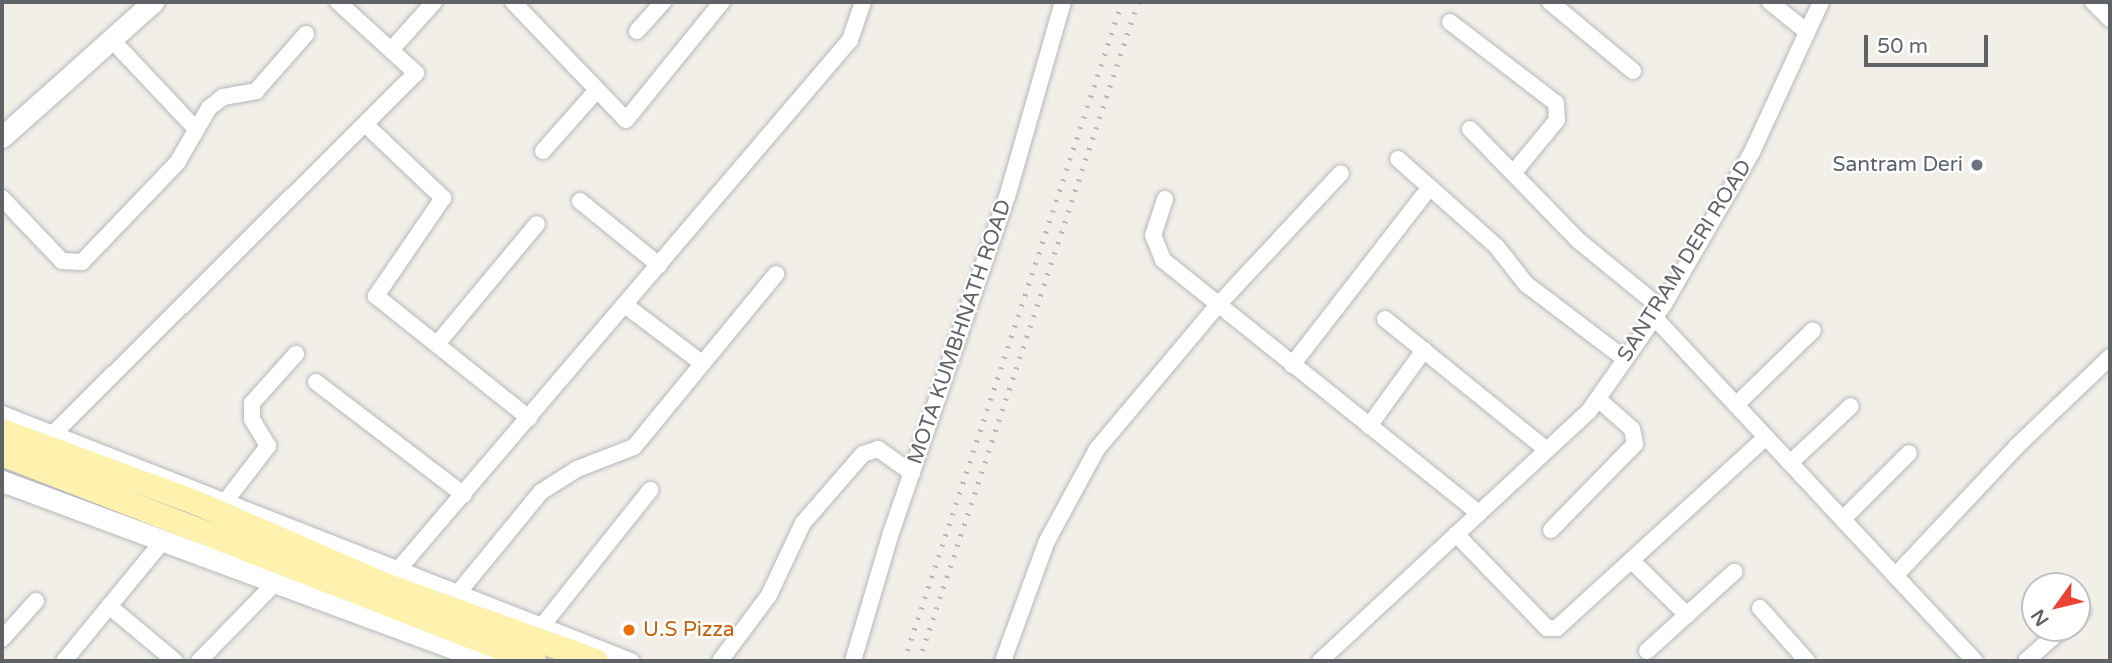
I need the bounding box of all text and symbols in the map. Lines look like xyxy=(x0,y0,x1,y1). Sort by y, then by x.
scale bar xyxy=(1867,21,1991,65)
text: 50 m xyxy=(1877,34,1928,59)
place label: Santram Deri xyxy=(1833,152,1963,178)
street label: SANTRAM DERI ROAD xyxy=(1612,155,1758,367)
marker: Santram Deri xyxy=(1969,157,1985,173)
street label: MOTA KUMBHNATH ROAD xyxy=(903,196,1017,468)
north arrow xyxy=(2021,572,2091,642)
text: N xyxy=(2027,605,2054,630)
place label: U.S Pizza xyxy=(643,617,735,643)
marker: U.S Pizza xyxy=(621,622,637,638)

